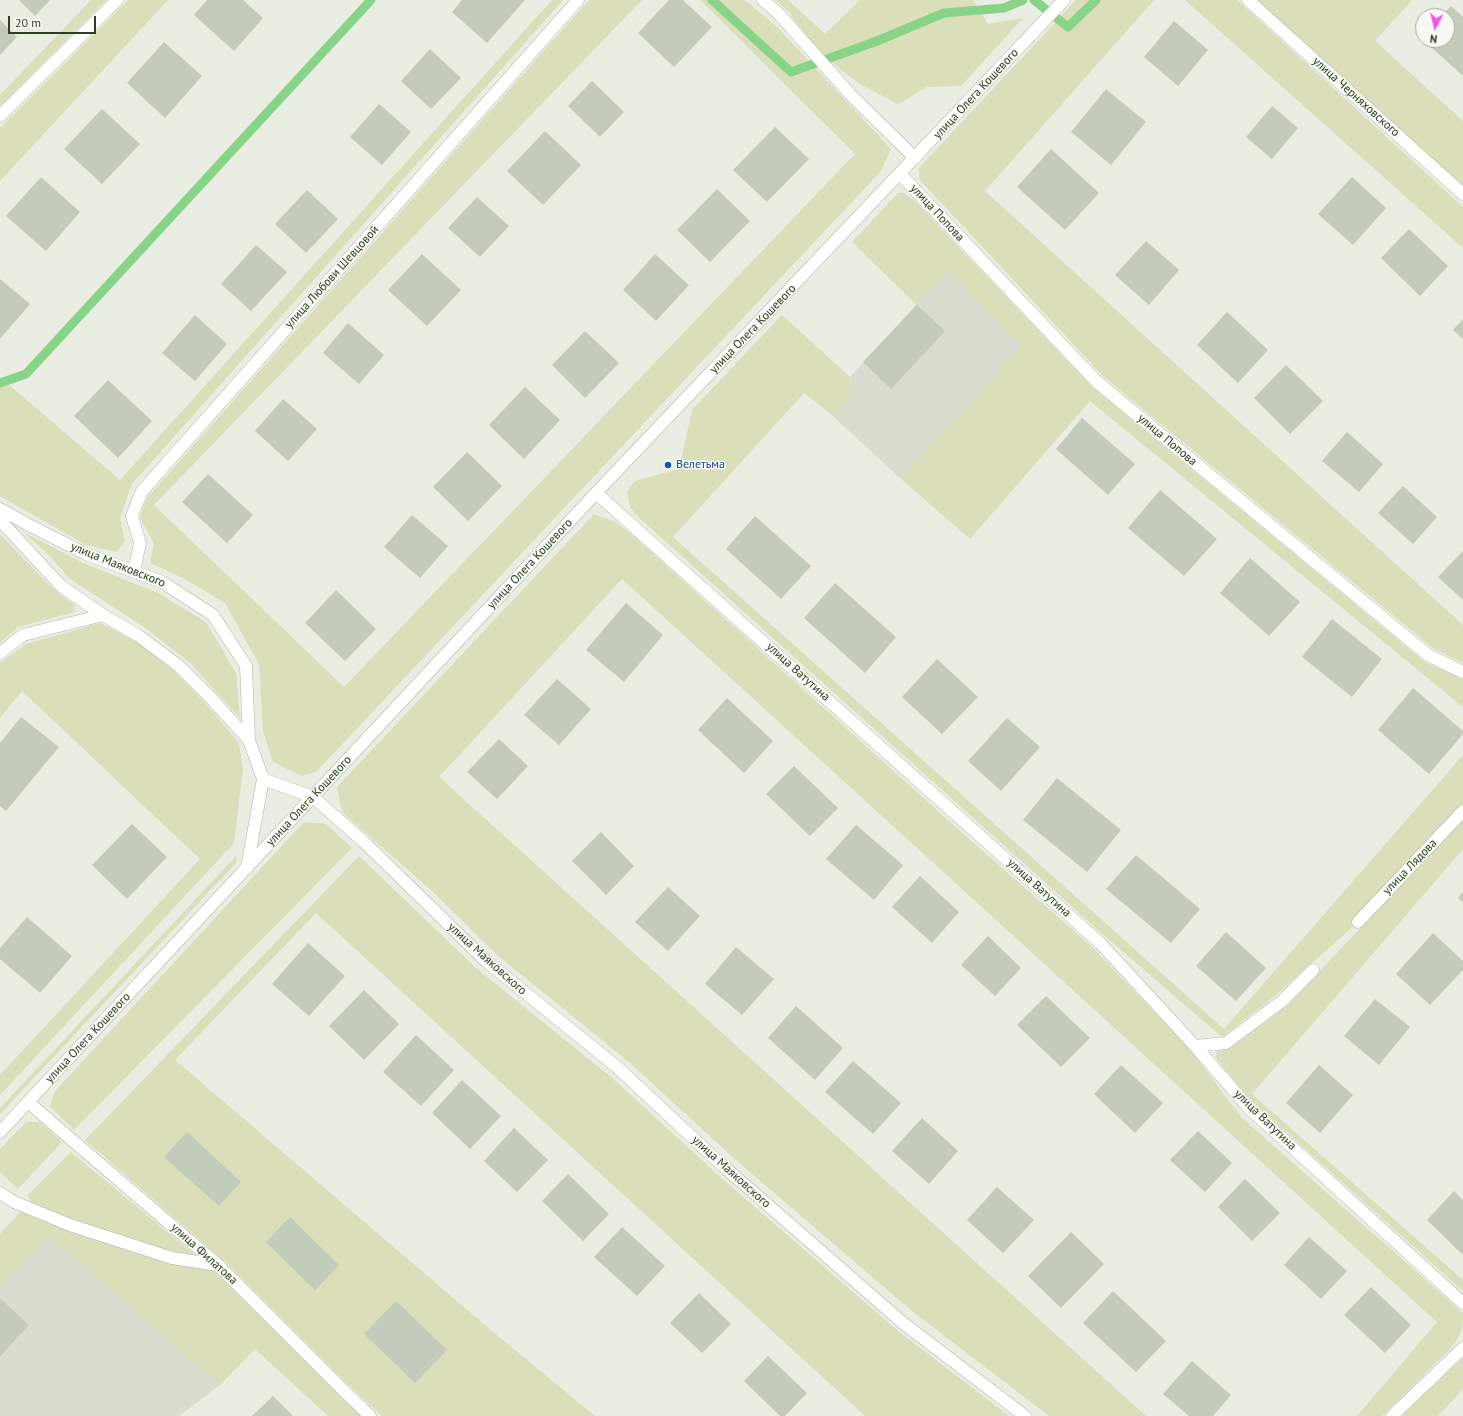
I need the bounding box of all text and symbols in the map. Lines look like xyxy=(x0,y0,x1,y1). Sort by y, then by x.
scale bar xyxy=(10,8,98,34)
north arrow xyxy=(1415,8,1455,48)
text: 20 m xyxy=(15,15,41,30)
text: N xyxy=(1429,32,1438,46)
street label: улица Олега Кошевого xyxy=(930,46,1022,142)
street label: улица Черняховского xyxy=(1309,54,1403,140)
street label: улица Попова xyxy=(907,181,967,245)
street label: улица Любови Шевцовой xyxy=(282,223,382,331)
street label: улица Олега Кошевого xyxy=(707,281,799,377)
street label: улица Попова xyxy=(1134,411,1200,469)
place label: Велетьма xyxy=(676,458,725,472)
marker: Велетьма xyxy=(663,460,673,470)
street label: улица Олега Кошевого xyxy=(484,516,576,612)
street label: улица Маяковского xyxy=(68,539,168,591)
street label: улица Ватутина xyxy=(763,640,833,704)
street label: улица Олега Кошевого xyxy=(263,753,355,849)
street label: улица Лядова xyxy=(1380,836,1440,898)
street label: улица Ватутина xyxy=(1004,856,1074,920)
street label: улица Маяковского xyxy=(445,920,529,998)
street label: улица Олега Кошевого xyxy=(42,990,134,1086)
street label: улица Ватутина xyxy=(1231,1087,1299,1153)
street label: улица Маяковского xyxy=(689,1133,773,1211)
street label: улица Филатова xyxy=(168,1220,240,1288)

